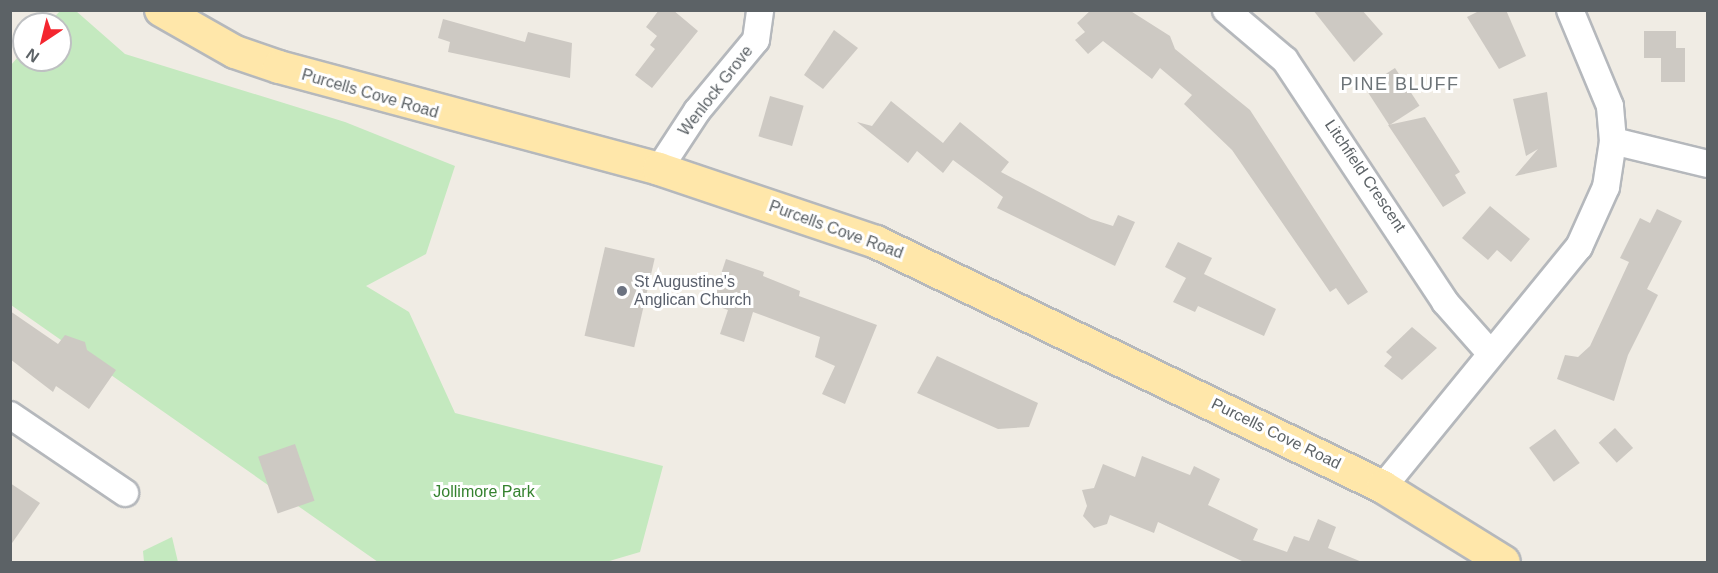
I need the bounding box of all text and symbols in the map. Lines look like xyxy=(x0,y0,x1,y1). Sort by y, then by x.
north arrow xyxy=(12,12,72,72)
street label: Wenlock Grove xyxy=(675,42,757,140)
text: N xyxy=(23,45,42,66)
street label: Purcells Cove Road xyxy=(299,65,441,123)
district label: PINE BLUFF xyxy=(1340,73,1460,95)
street label: Litchfield Crescent xyxy=(1320,116,1410,236)
street label: Purcells Cove Road xyxy=(766,197,906,263)
place label: St Augustine's Anglican Church xyxy=(634,272,751,310)
marker: St Augustine's Anglican Church xyxy=(615,284,629,298)
street label: Purcells Cove Road xyxy=(1208,394,1344,474)
park label: Jollimore Park xyxy=(433,482,535,502)

